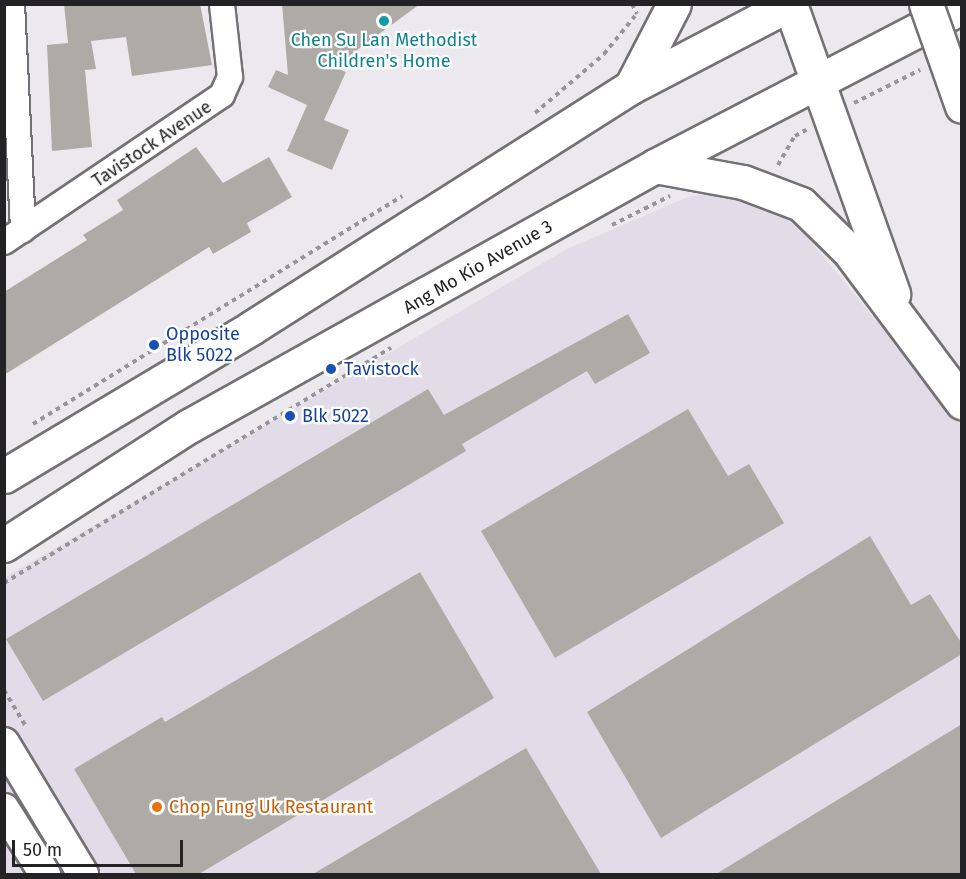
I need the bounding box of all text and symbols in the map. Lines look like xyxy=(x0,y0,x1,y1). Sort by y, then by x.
marker: Chen Su Lan Methodist Children's Home xyxy=(377,14,391,28)
place label: Chen Su Lan Methodist Children's Home xyxy=(291,30,477,72)
street label: Tavistock Avenue xyxy=(88,96,216,192)
street label: Ang Mo Kio Avenue 3 xyxy=(400,215,556,319)
place label: Opposite Blk 5022 xyxy=(166,324,240,366)
marker: Opposite Blk 5022 xyxy=(147,338,161,352)
place label: Tavistock xyxy=(344,358,419,380)
marker: Tavistock xyxy=(322,360,340,378)
place label: Blk 5022 xyxy=(302,405,369,427)
marker: Blk 5022 xyxy=(283,409,297,423)
place label: Chop Fung Uk Restaurant xyxy=(169,796,373,818)
marker: Chop Fung Uk Restaurant xyxy=(150,800,164,814)
scale bar xyxy=(15,828,186,866)
text: 50 m xyxy=(23,839,62,861)

